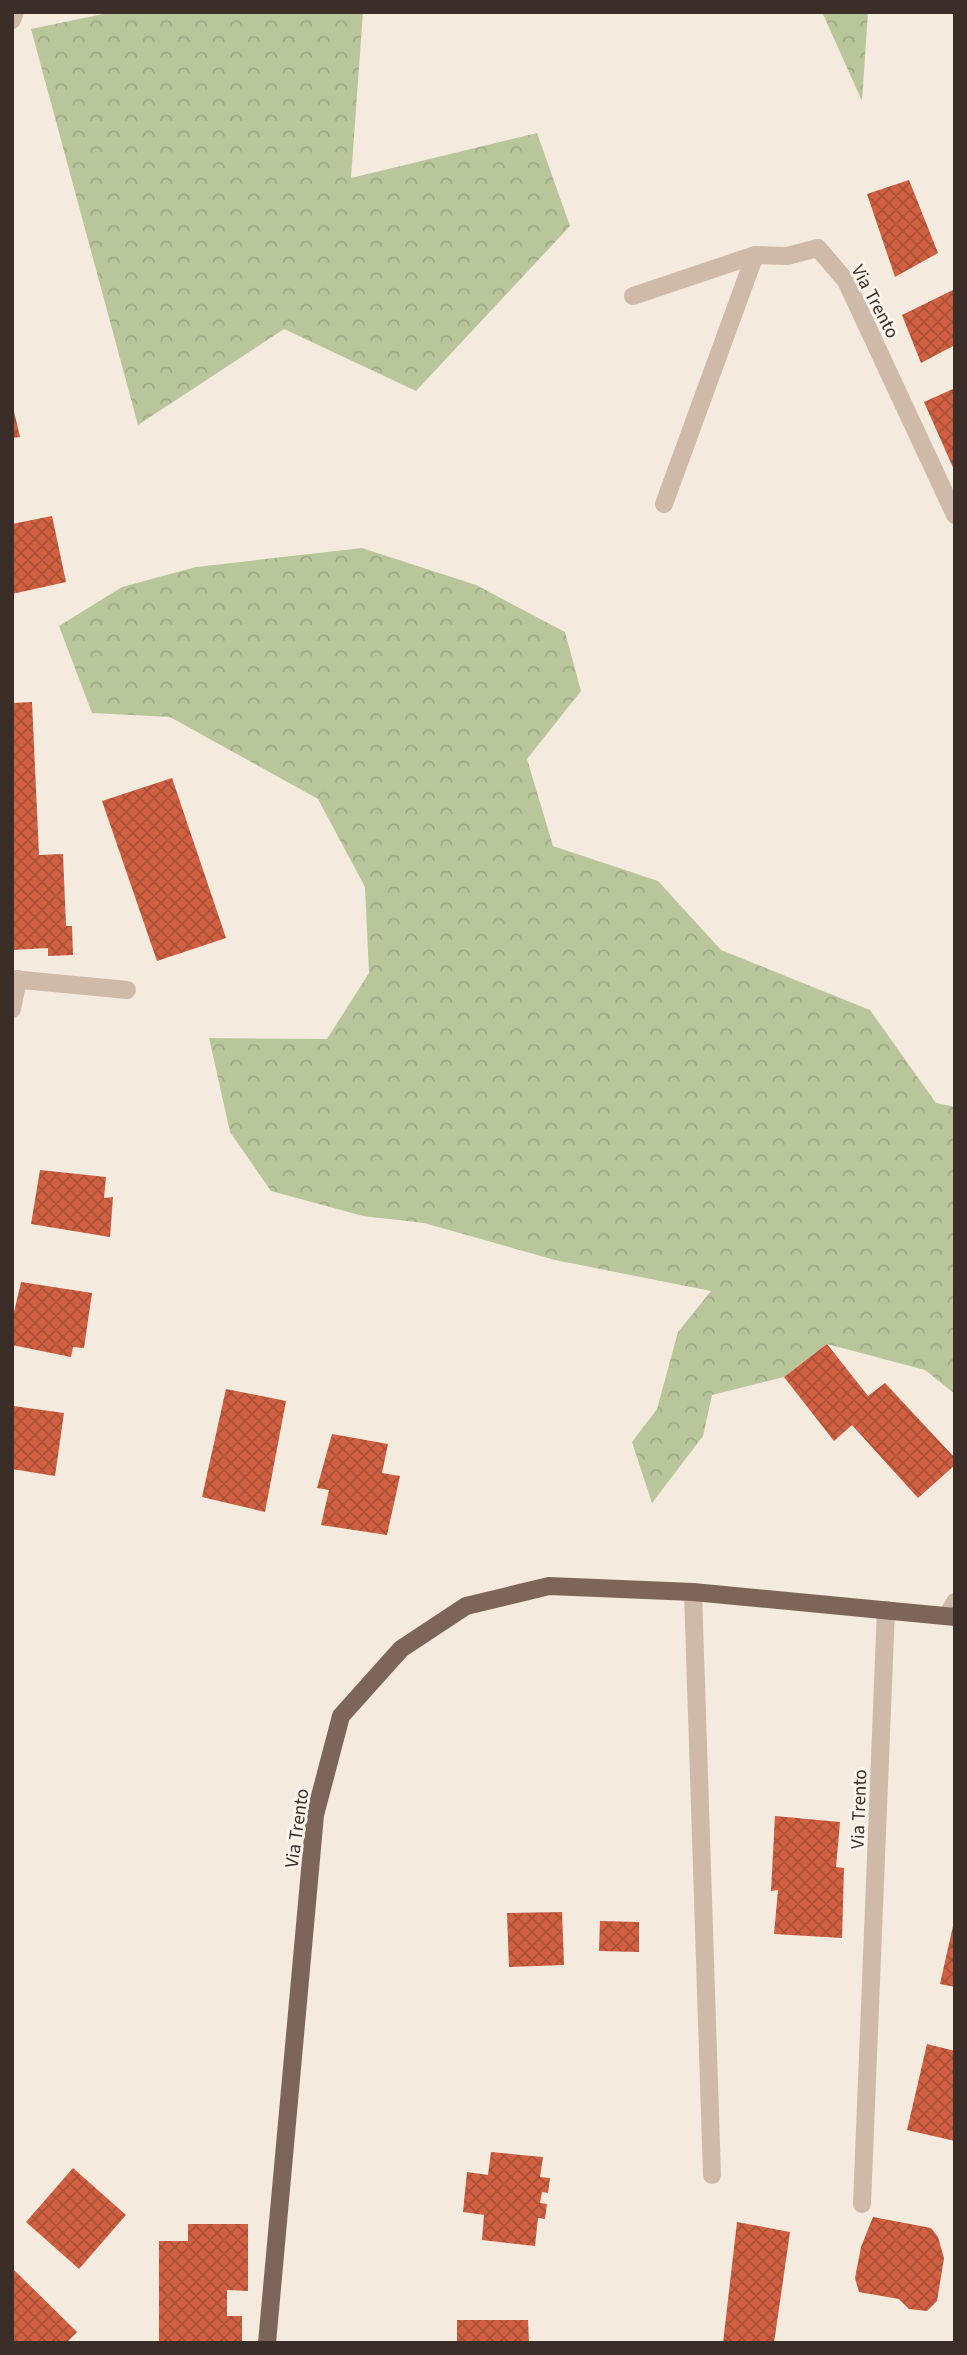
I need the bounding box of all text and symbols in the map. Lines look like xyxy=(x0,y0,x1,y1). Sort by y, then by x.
street label: Via Trento xyxy=(844,260,905,343)
street label: Via Trento xyxy=(845,1769,874,1849)
street label: Via Trento xyxy=(279,1787,316,1870)

